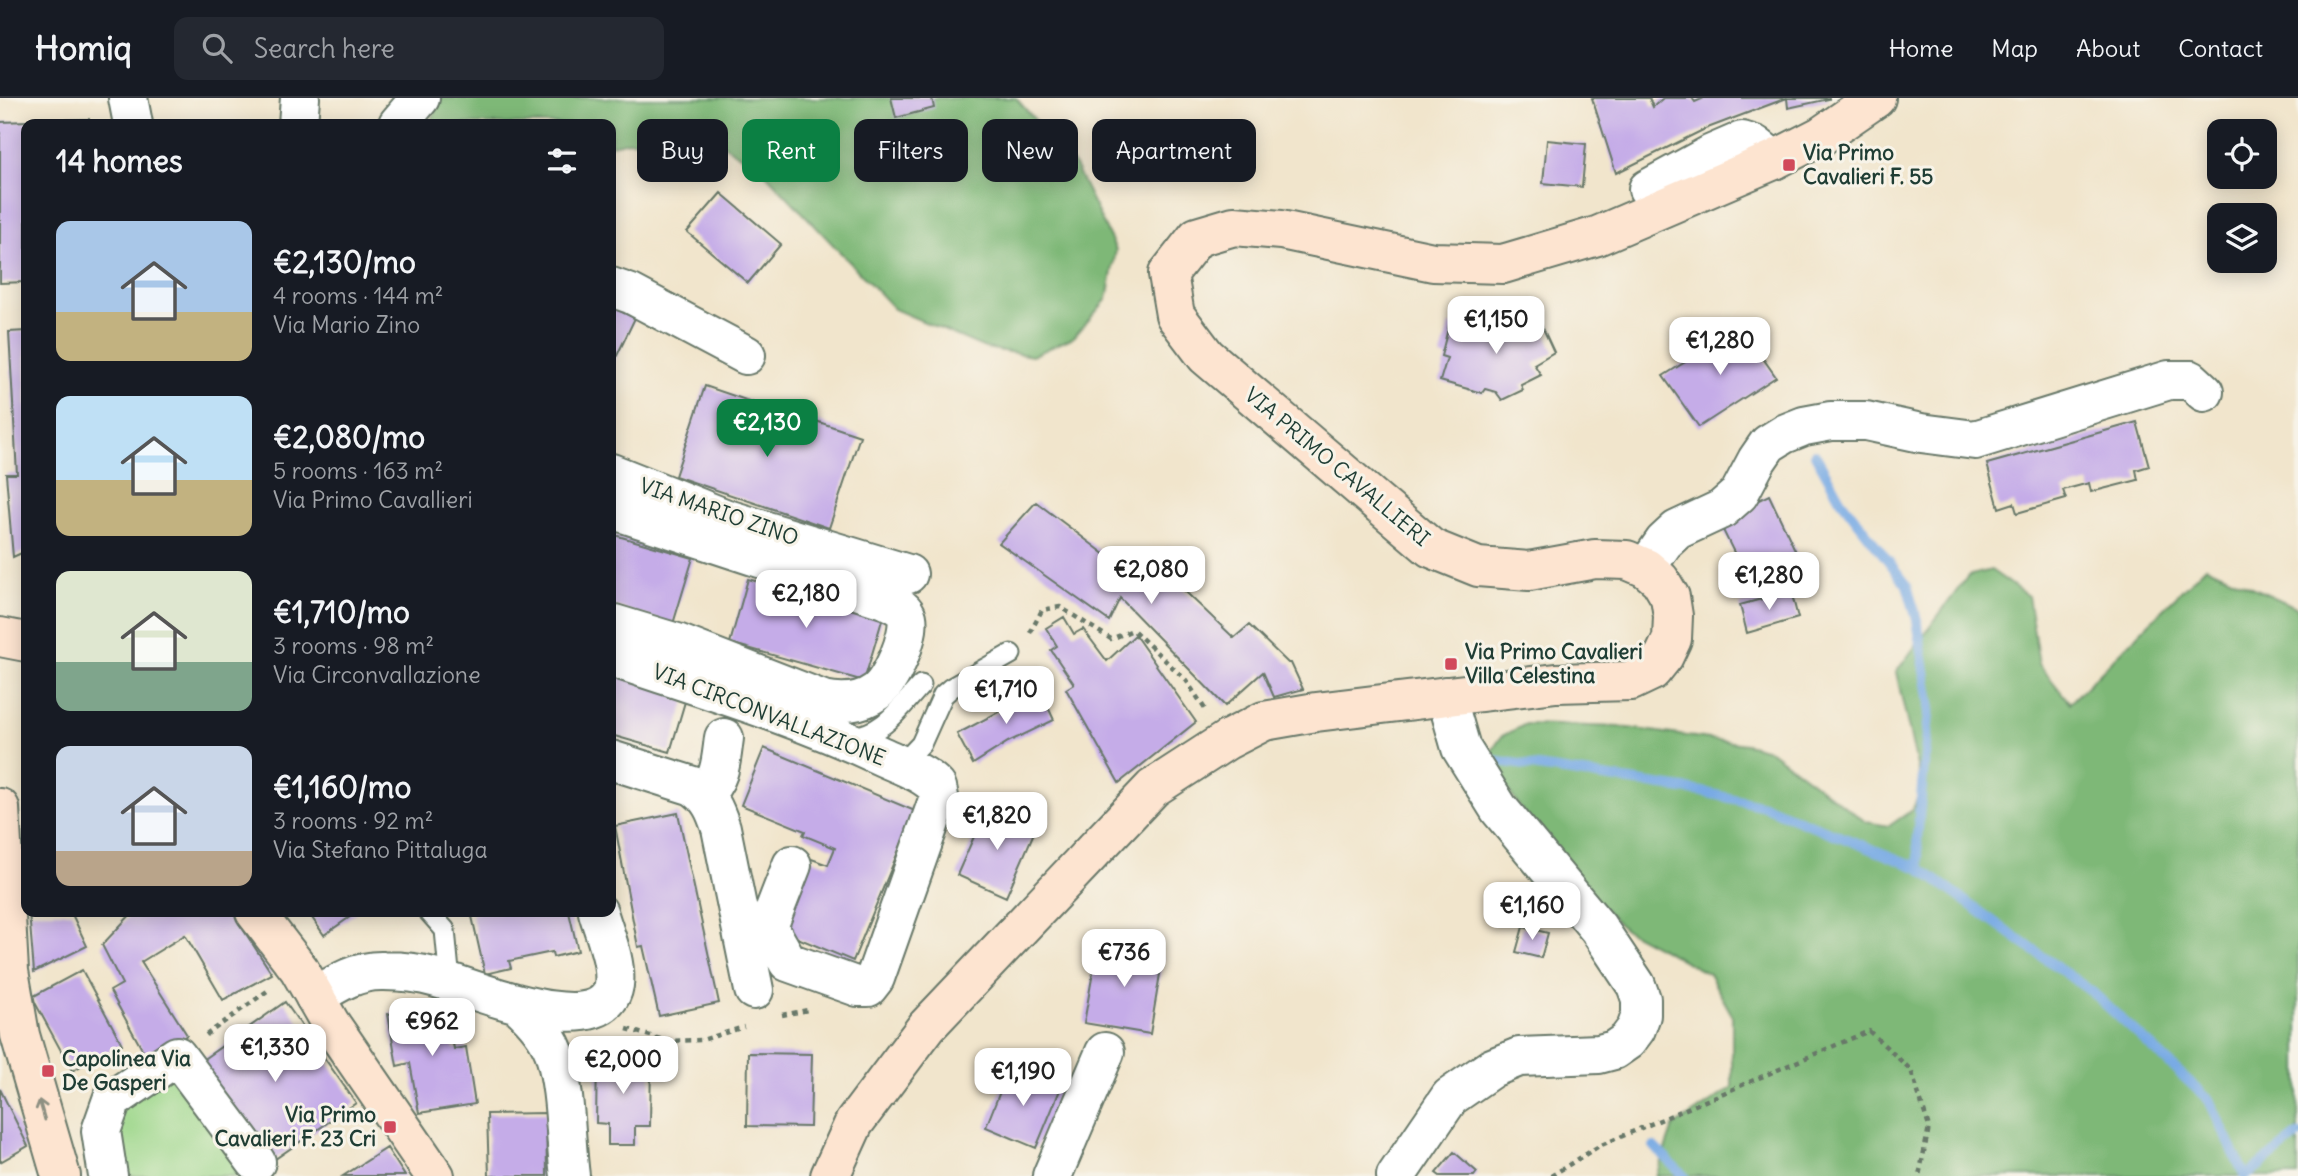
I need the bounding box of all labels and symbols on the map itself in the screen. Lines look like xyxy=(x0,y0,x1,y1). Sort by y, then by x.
place label: Via Primo Cavalieri F. 55 xyxy=(1803,139,1933,190)
marker: Via Primo Cavalieri F. 55 xyxy=(1781,157,1797,173)
pin: €1,150 xyxy=(1439,296,1553,356)
pin: €1,280 xyxy=(1663,317,1777,377)
street label: VIA PRIMO CAVALLIERI xyxy=(1239,381,1436,552)
pin: €2,130 xyxy=(710,400,824,459)
street label: VIA MARIO ZINO xyxy=(636,472,802,551)
pin: €2,080 xyxy=(1094,546,1208,606)
pin: €1,280 xyxy=(1712,552,1826,612)
pin: €2,180 xyxy=(749,570,863,630)
place label: Via Primo Cavalieri Villa Celestina xyxy=(1465,638,1643,689)
marker: Via Primo Cavalieri Villa Celestina xyxy=(1443,656,1459,672)
street label: VIA CIRCONVALLAZIONE xyxy=(649,658,889,771)
pin: €1,710 xyxy=(949,666,1063,726)
pin: €1,820 xyxy=(940,792,1054,852)
pin: €1,160 xyxy=(1475,882,1589,942)
pin: €736 xyxy=(1083,930,1165,989)
pin: €962 xyxy=(391,998,473,1058)
pin: €1,330 xyxy=(218,1024,332,1084)
pin: €2,000 xyxy=(566,1037,680,1096)
place label: Capolinea Via De Gasperi xyxy=(62,1045,191,1096)
pin: €1,190 xyxy=(966,1048,1080,1108)
marker: Capolinea Via De Gasperi xyxy=(40,1063,56,1079)
one-way arrow xyxy=(34,1100,47,1122)
place label: Via Primo Cavalieri F. 23 Cri xyxy=(214,1101,376,1152)
marker: Via Primo Cavalieri F. 23 Cri xyxy=(382,1119,398,1135)

